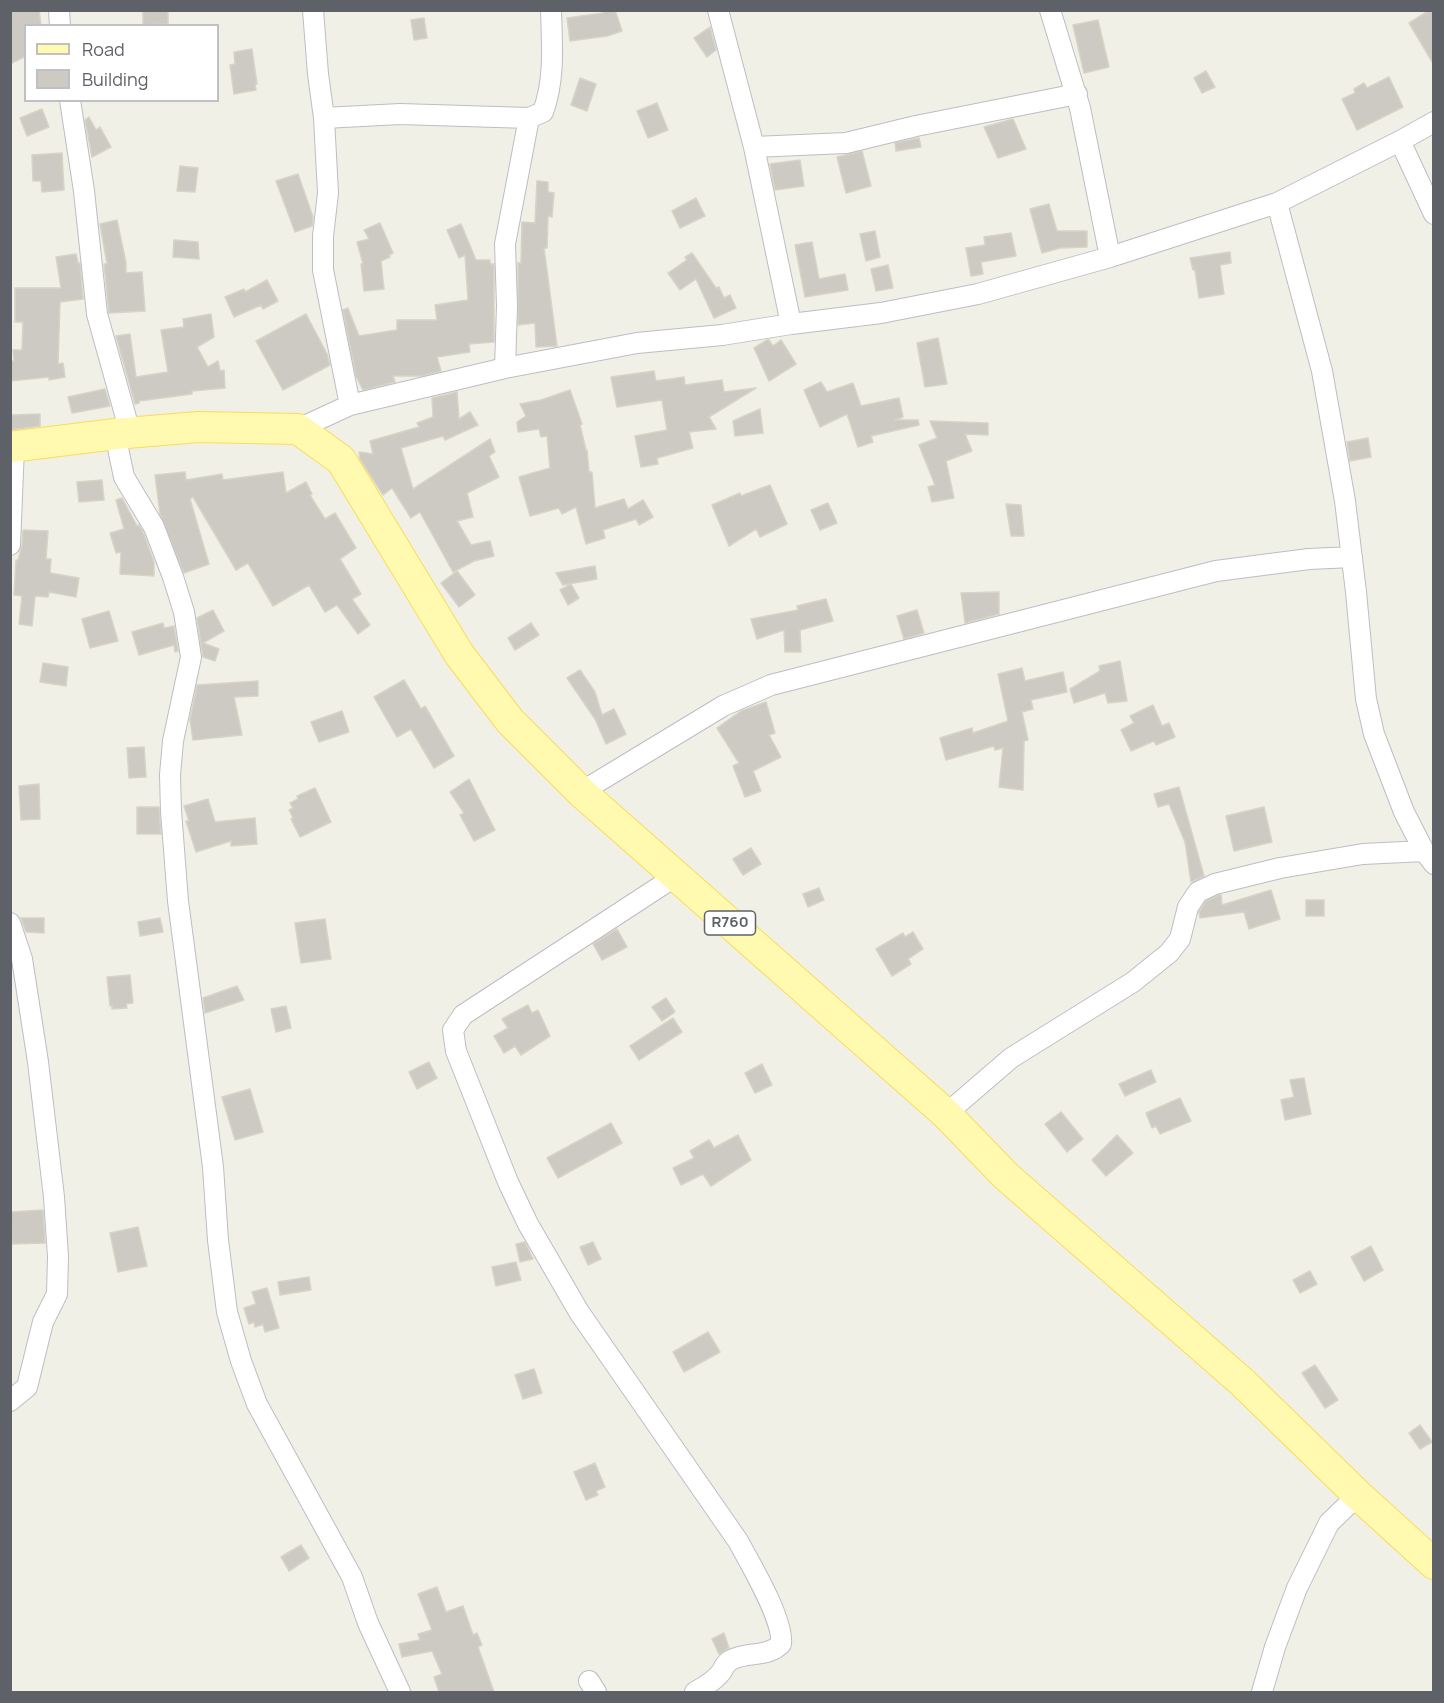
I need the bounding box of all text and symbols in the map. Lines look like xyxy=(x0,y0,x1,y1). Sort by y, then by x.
legend xyxy=(24,24,219,102)
text: Road xyxy=(82,37,125,61)
text: Building xyxy=(82,67,148,91)
road number: R760 xyxy=(704,911,756,935)

